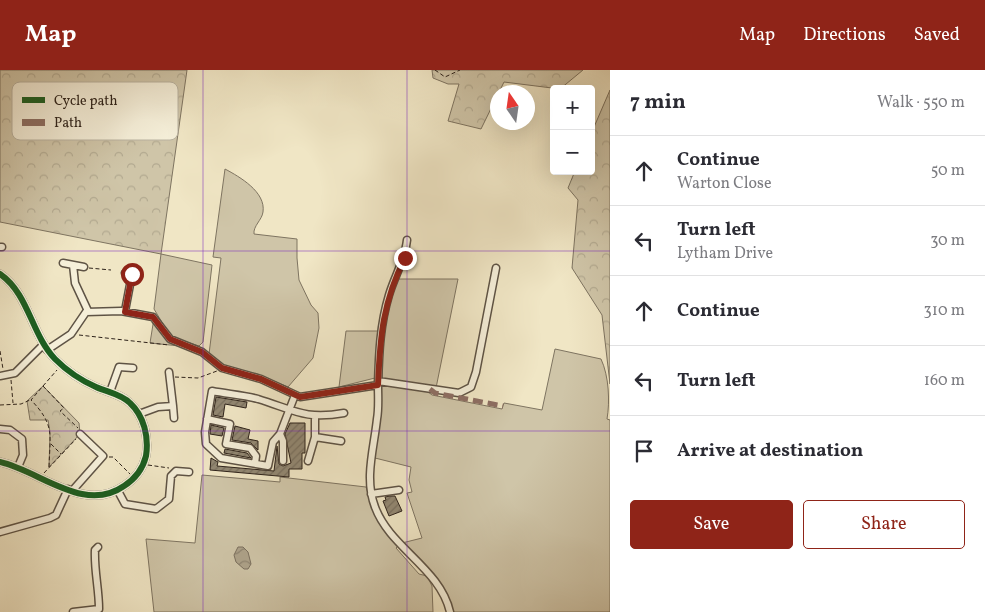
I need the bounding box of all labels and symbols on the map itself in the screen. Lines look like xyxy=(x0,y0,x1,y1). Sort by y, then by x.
legend xyxy=(12,82,178,140)
north arrow xyxy=(490,85,535,130)
text: Cycle path xyxy=(54,92,118,111)
text: Path xyxy=(54,114,82,133)
route end xyxy=(394,247,417,270)
route start xyxy=(121,263,144,286)

